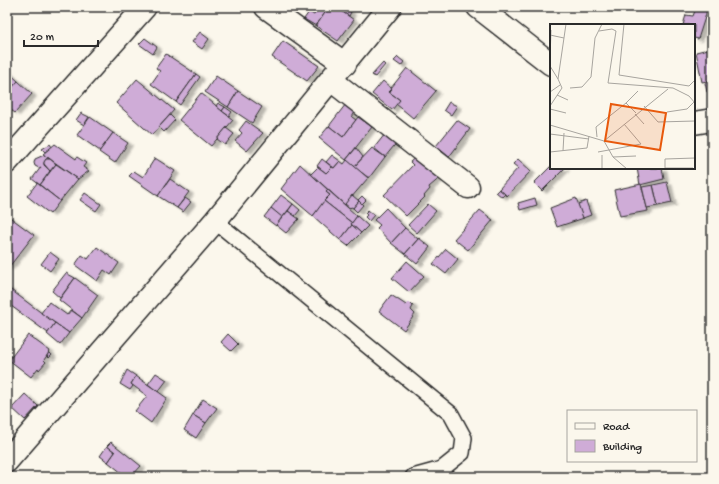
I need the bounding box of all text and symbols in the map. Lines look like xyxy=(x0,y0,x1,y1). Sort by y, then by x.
scale bar xyxy=(24,22,98,48)
inset map xyxy=(550,24,695,169)
text: 20 m xyxy=(30,31,55,45)
legend xyxy=(567,410,697,462)
text: Road xyxy=(603,421,630,435)
text: Building xyxy=(602,441,642,455)

